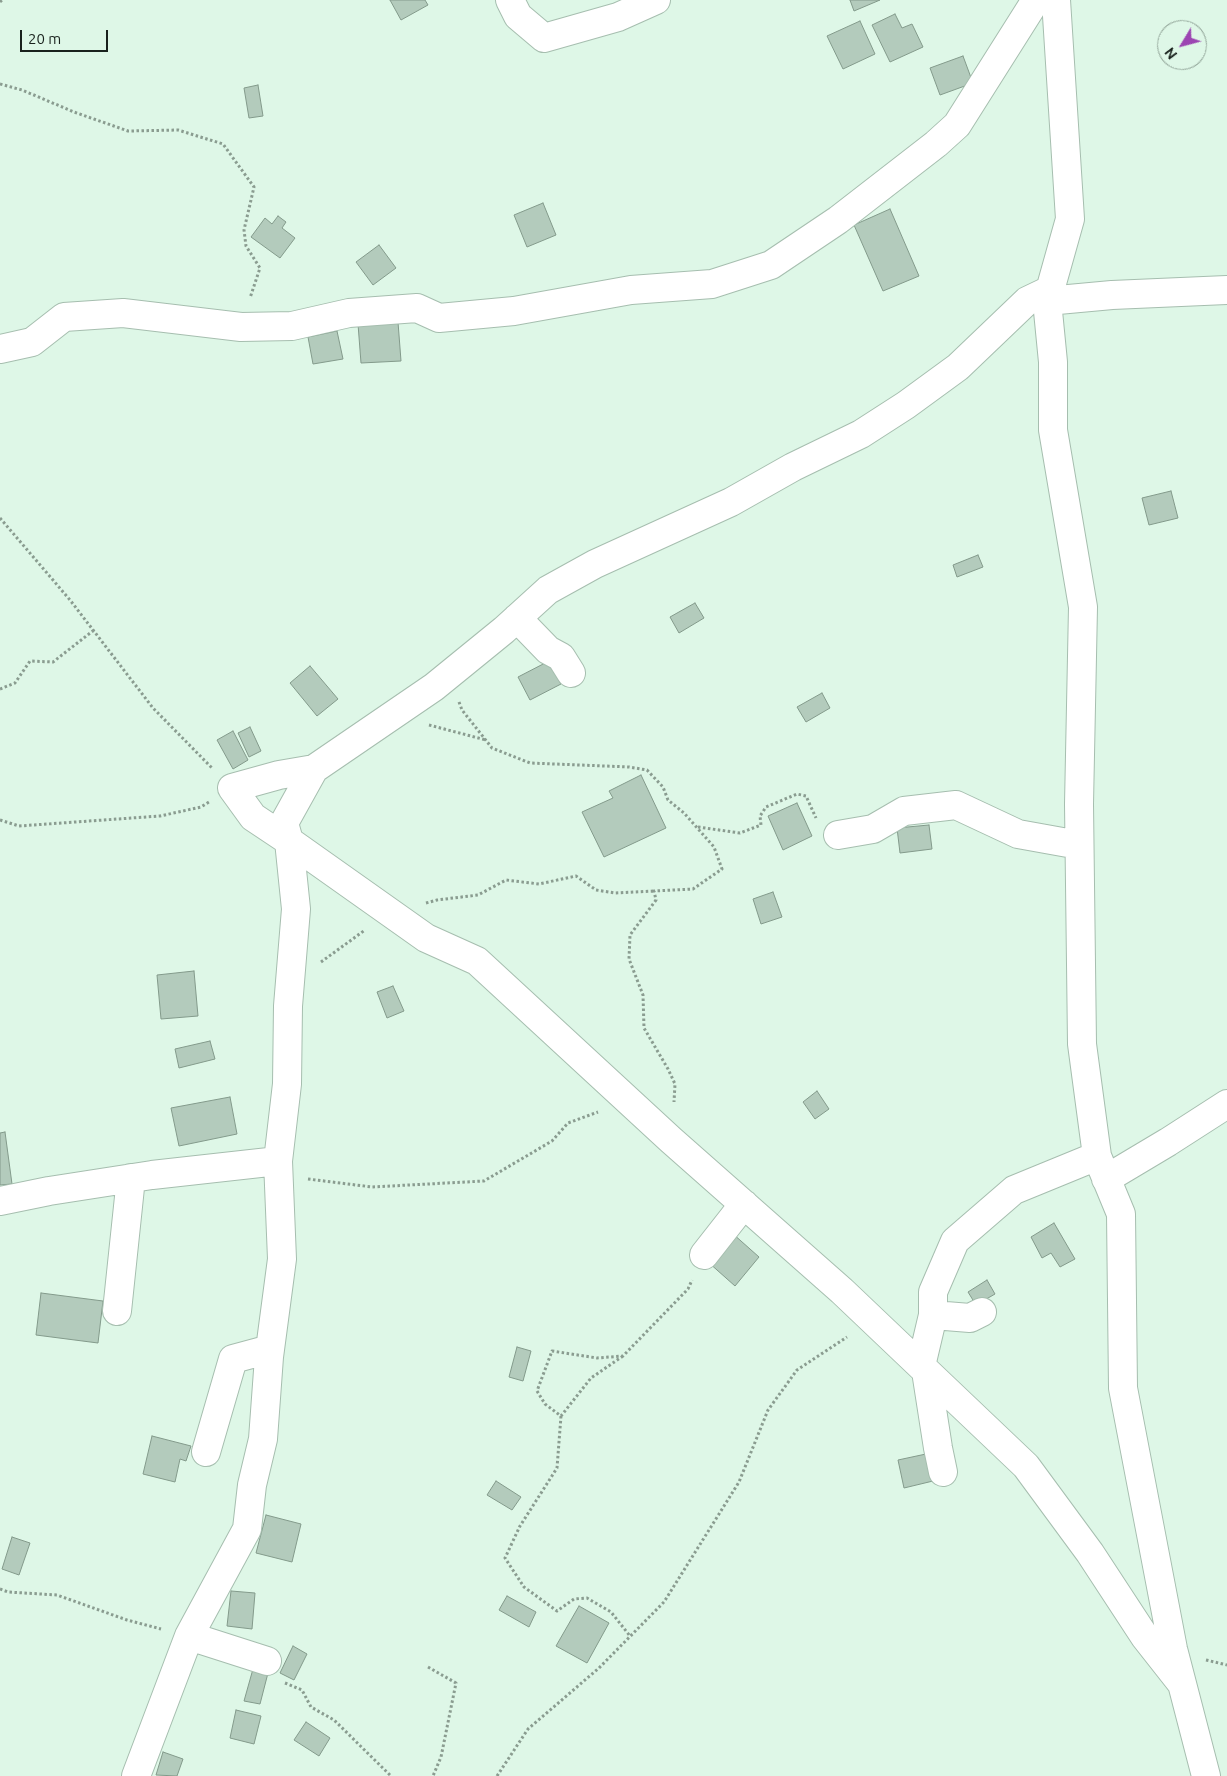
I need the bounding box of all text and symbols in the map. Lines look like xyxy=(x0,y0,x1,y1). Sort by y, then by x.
scale bar xyxy=(22,20,110,52)
north arrow xyxy=(1157,20,1207,70)
text: 20 m xyxy=(28,30,61,47)
text: N xyxy=(1161,44,1180,62)

